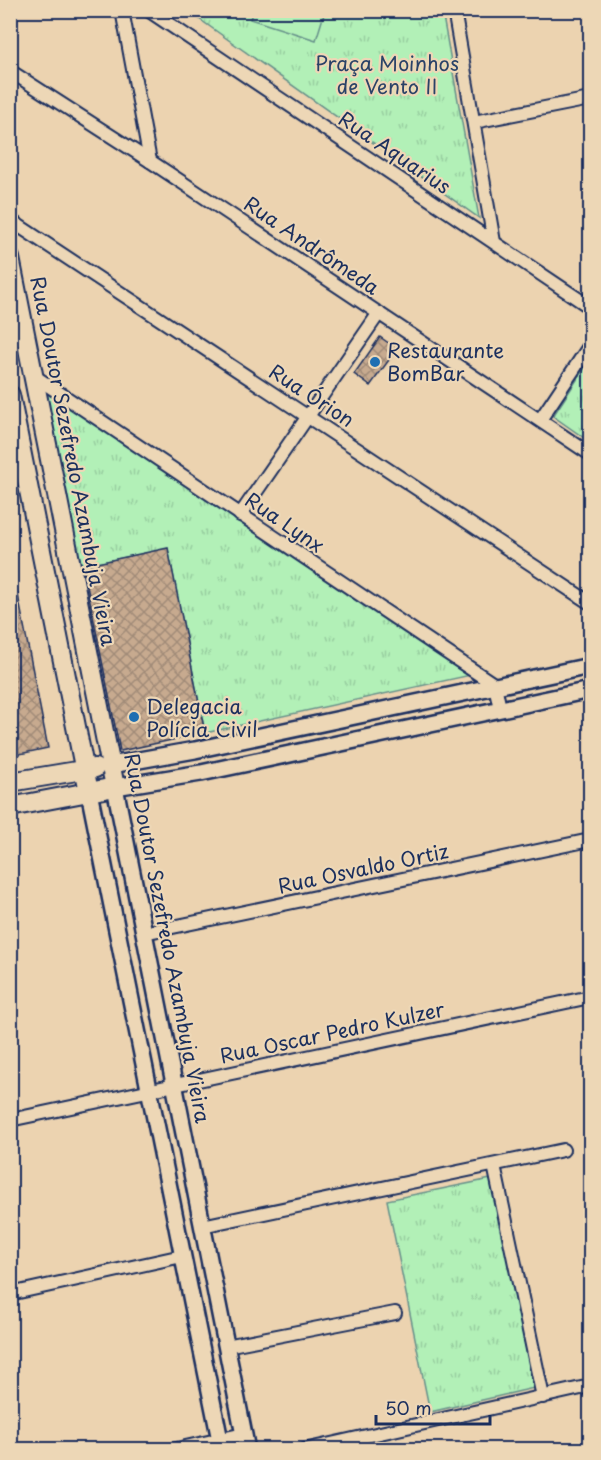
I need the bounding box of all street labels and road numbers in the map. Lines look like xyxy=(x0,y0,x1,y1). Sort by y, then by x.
street label: Rua Aquarius xyxy=(333,103,457,201)
street label: Rua Andrômeda xyxy=(238,188,386,302)
street label: Rua Doutor Sezefredo Azambuja Vieira xyxy=(23,274,125,649)
street label: Rua Órion xyxy=(263,356,361,434)
street label: Rua Lynx xyxy=(239,484,331,560)
street label: Rua Doutor Sezefredo Azambuja Vieira xyxy=(117,751,219,1126)
street label: Rua Osvaldo Ortiz xyxy=(275,835,451,901)
street label: Rua Oscar Pedro Kulzer xyxy=(217,993,448,1070)

